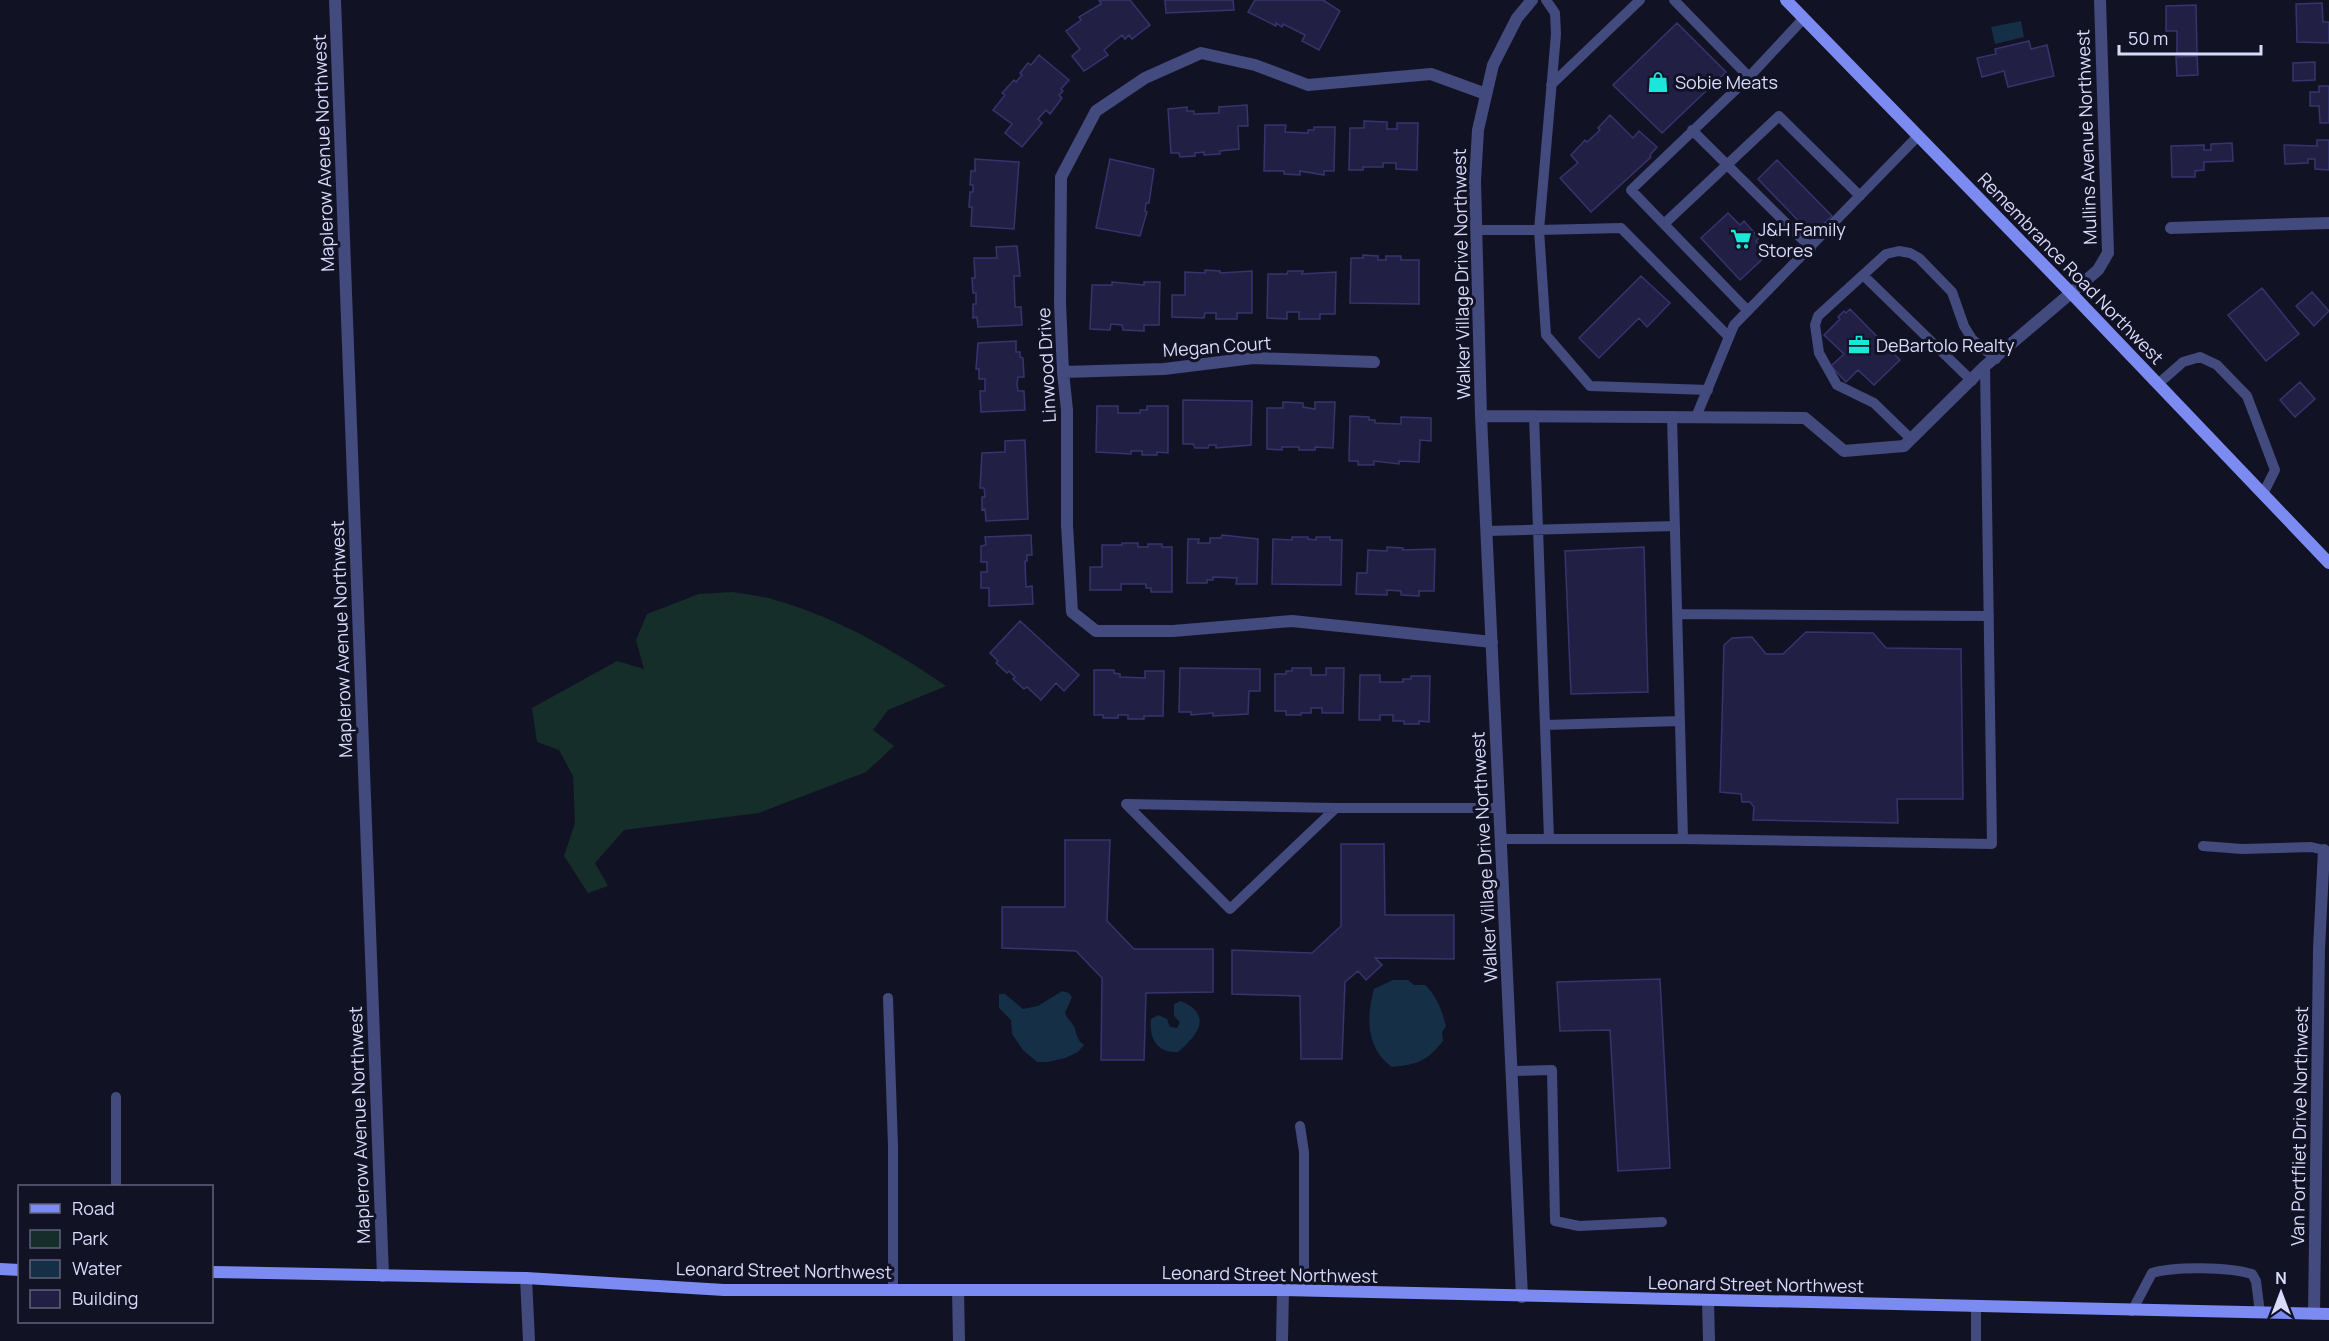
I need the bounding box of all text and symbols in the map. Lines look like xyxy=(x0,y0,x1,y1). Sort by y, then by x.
scale bar xyxy=(2119,18,2262,56)
text: 50 m xyxy=(2128,26,2168,50)
street label: Mullins Avenue Northwest xyxy=(2070,29,2102,245)
street label: Maplerow Avenue Northwest xyxy=(307,34,339,272)
shop icon: Sobie Meats xyxy=(1646,70,1670,94)
place label: Sobie Meats xyxy=(1675,70,1778,94)
street label: Walker Village Drive Northwest xyxy=(1447,148,1475,400)
street label: Remembrance Road Northwest xyxy=(1973,167,2169,369)
place label: J&H Family Stores xyxy=(1758,217,1846,262)
supermarket icon: J&H Family Stores xyxy=(1729,227,1753,251)
street label: Linwood Drive xyxy=(1031,307,1061,423)
street label: Megan Court xyxy=(1162,330,1272,362)
office icon: DeBartolo Realty xyxy=(1847,333,1871,357)
place label: DeBartolo Realty xyxy=(1876,333,2015,357)
street label: Maplerow Avenue Northwest xyxy=(325,520,357,758)
street label: Walker Village Drive Northwest xyxy=(1465,731,1503,983)
street label: Maplerow Avenue Northwest xyxy=(343,1006,375,1244)
street label: Van Portfliet Drive Northwest xyxy=(2285,1006,2313,1246)
legend xyxy=(18,1185,213,1323)
text: Road xyxy=(72,1196,115,1220)
text: Park xyxy=(72,1226,109,1250)
text: Water xyxy=(72,1256,122,1280)
street label: Leonard Street Northwest xyxy=(676,1256,892,1284)
street label: Leonard Street Northwest xyxy=(1162,1260,1378,1288)
north arrow xyxy=(2251,1263,2311,1323)
text: N xyxy=(2275,1267,2287,1289)
street label: Leonard Street Northwest xyxy=(1648,1270,1864,1298)
text: Building xyxy=(72,1286,138,1310)

